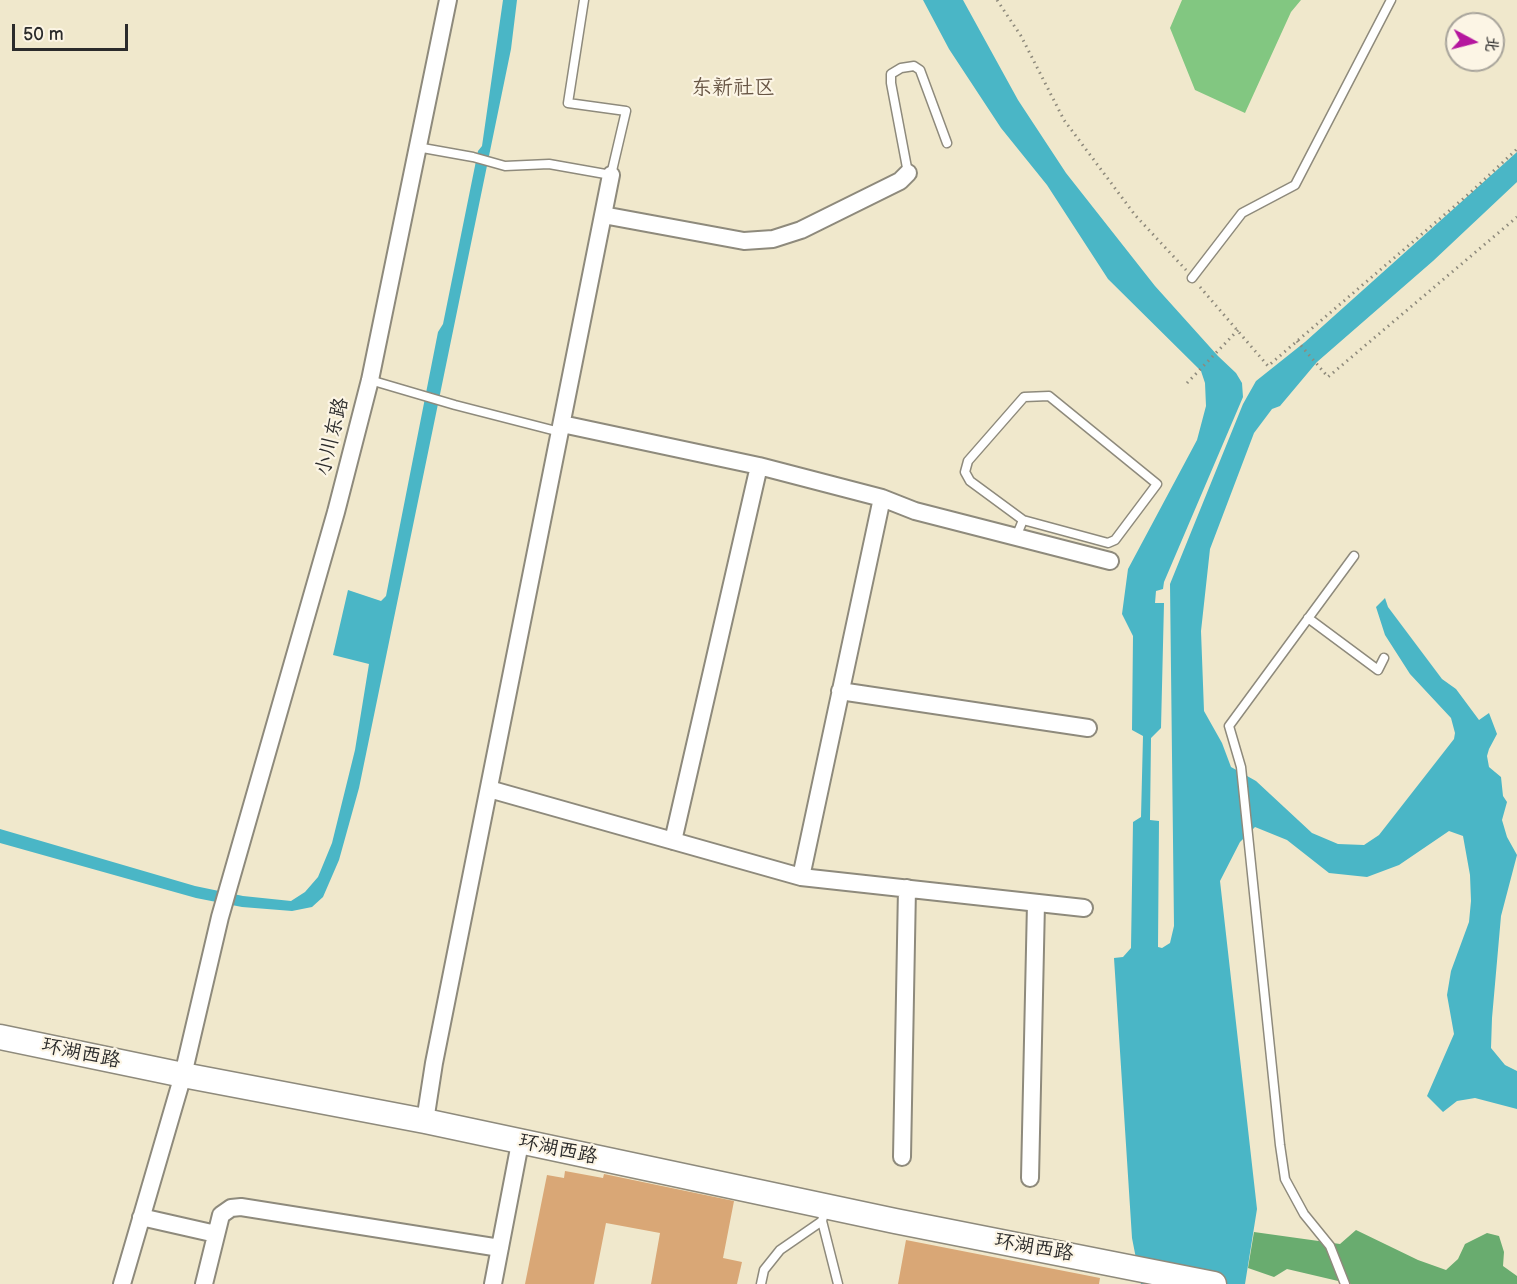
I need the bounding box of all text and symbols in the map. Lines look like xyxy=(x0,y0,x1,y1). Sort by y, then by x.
scale bar xyxy=(15,12,130,50)
north arrow xyxy=(1445,12,1505,72)
text: 50 m xyxy=(23,24,64,45)
text: 北 xyxy=(1481,35,1502,53)
district label: 东新社区 xyxy=(691,76,775,102)
street label: 小川东路 xyxy=(312,395,354,479)
street label: 环湖西路 xyxy=(39,1034,123,1074)
street label: 环湖西路 xyxy=(516,1130,600,1170)
street label: 环湖西路 xyxy=(993,1229,1075,1267)

